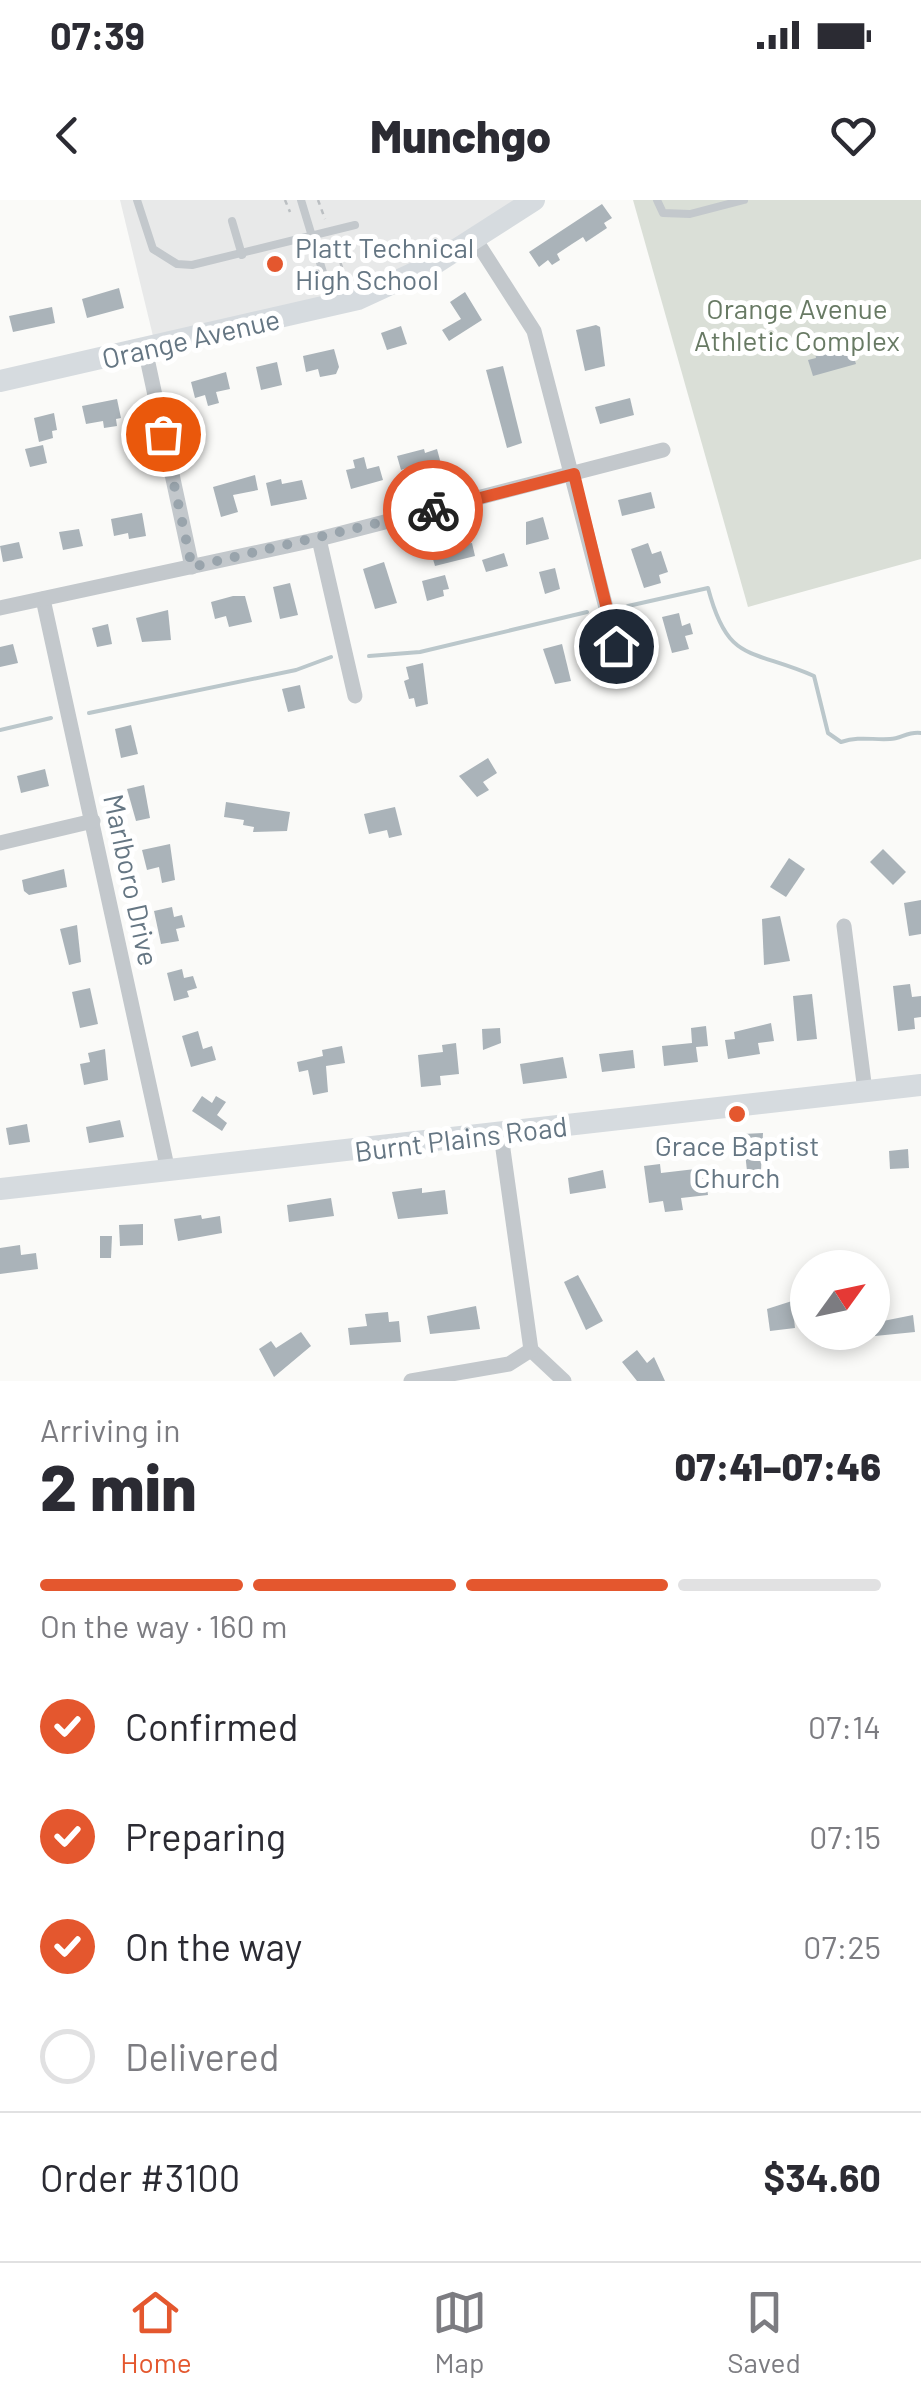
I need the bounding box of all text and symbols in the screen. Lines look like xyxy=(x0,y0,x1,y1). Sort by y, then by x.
text: 07:39 xyxy=(50,12,145,58)
icon: back xyxy=(40,108,95,163)
text: Munchgo xyxy=(370,108,551,162)
icon: heart xyxy=(826,108,881,163)
place label: Platt Technical High School xyxy=(295,230,474,296)
marker: Platt Technical High School xyxy=(264,253,286,275)
park label: Orange Avenue Athletic Complex xyxy=(694,291,900,357)
street label: Orange Avenue xyxy=(99,301,283,375)
pin xyxy=(121,392,206,477)
icon: bag xyxy=(136,407,191,462)
courier xyxy=(383,460,483,560)
icon: bike xyxy=(406,483,461,538)
pin xyxy=(574,604,659,689)
icon: home xyxy=(589,619,644,674)
street label: Marlboro Drive xyxy=(97,791,167,969)
marker: Grace Baptist Church xyxy=(726,1103,748,1125)
street label: Burnt Plains Road xyxy=(353,1108,569,1168)
place label: Grace Baptist Church xyxy=(655,1128,819,1194)
north arrow xyxy=(790,1250,890,1350)
map controls xyxy=(790,1250,890,1350)
text: Arriving in xyxy=(40,1410,180,1448)
text: 07:41–07:46 xyxy=(675,1443,881,1489)
text: 2 min xyxy=(40,1446,197,1524)
text: On the way · 160 m xyxy=(40,1606,287,1644)
icon: check xyxy=(40,1699,95,1754)
text: Confirmed xyxy=(125,1703,298,1749)
text: 07:14 xyxy=(808,1707,881,1745)
icon: check xyxy=(40,1809,95,1864)
text: Preparing xyxy=(125,1813,286,1859)
text: 07:15 xyxy=(809,1817,881,1855)
icon: check xyxy=(40,1919,95,1974)
text: On the way xyxy=(125,1923,302,1969)
text: 07:25 xyxy=(803,1927,881,1965)
text: Delivered xyxy=(125,2033,279,2079)
text: Order #3100 xyxy=(40,2154,240,2200)
text: $34.60 xyxy=(763,2154,881,2200)
tab: Home xyxy=(120,2285,192,2379)
tab: Map xyxy=(432,2285,487,2379)
tab: Saved xyxy=(727,2285,801,2379)

